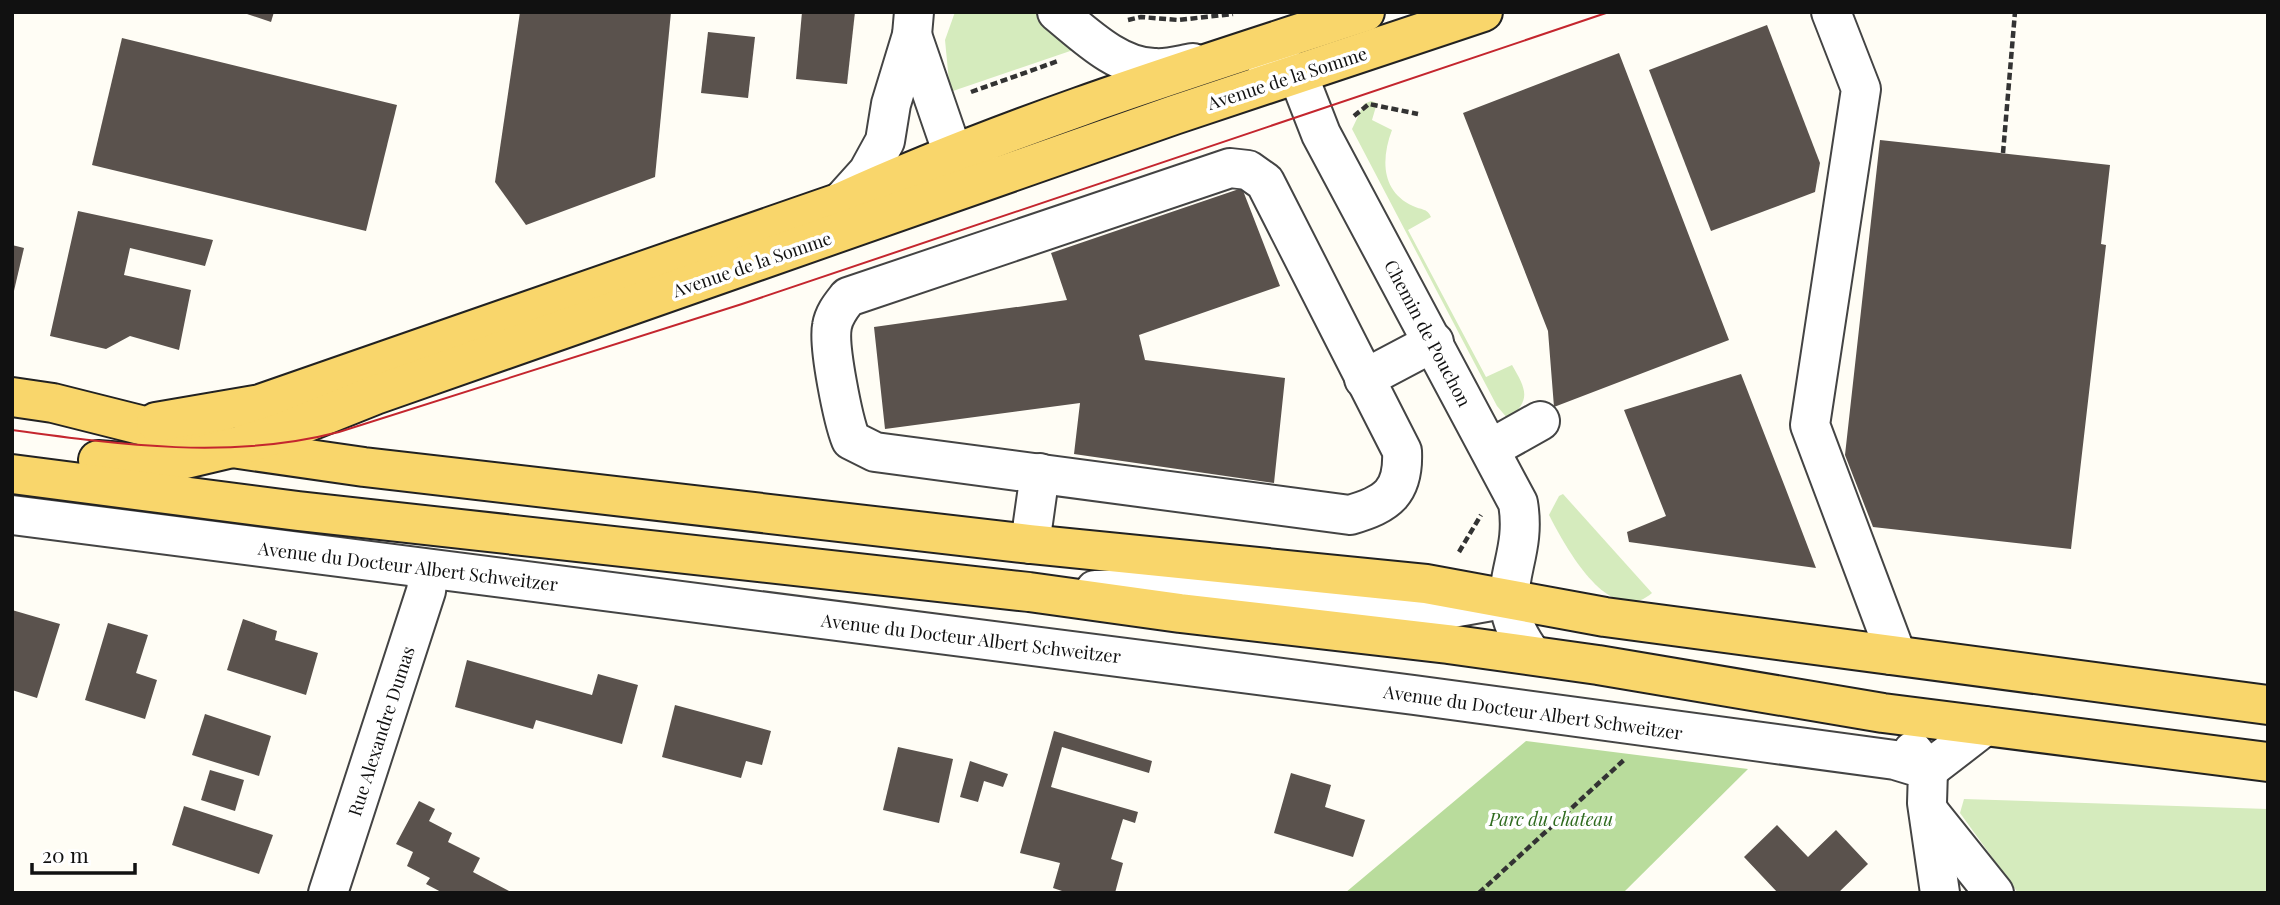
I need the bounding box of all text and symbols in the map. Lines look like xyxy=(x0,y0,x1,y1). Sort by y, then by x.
street label: Avenue de la Somme xyxy=(1203,41,1370,115)
street label: Avenue de la Somme xyxy=(668,226,835,303)
street label: Chemin de Pouchon xyxy=(1379,255,1477,411)
street label: Avenue du Docteur Albert Schweitzer xyxy=(256,536,559,596)
street label: Avenue du Docteur Albert Schweitzer xyxy=(819,608,1122,668)
street label: Rue Alexandre Dumas xyxy=(342,643,420,819)
street label: Avenue du Docteur Albert Schweitzer xyxy=(1381,679,1684,745)
park label: Parc du chateau xyxy=(1488,807,1613,831)
scale bar xyxy=(32,832,135,876)
text: 20 m xyxy=(42,840,89,868)

